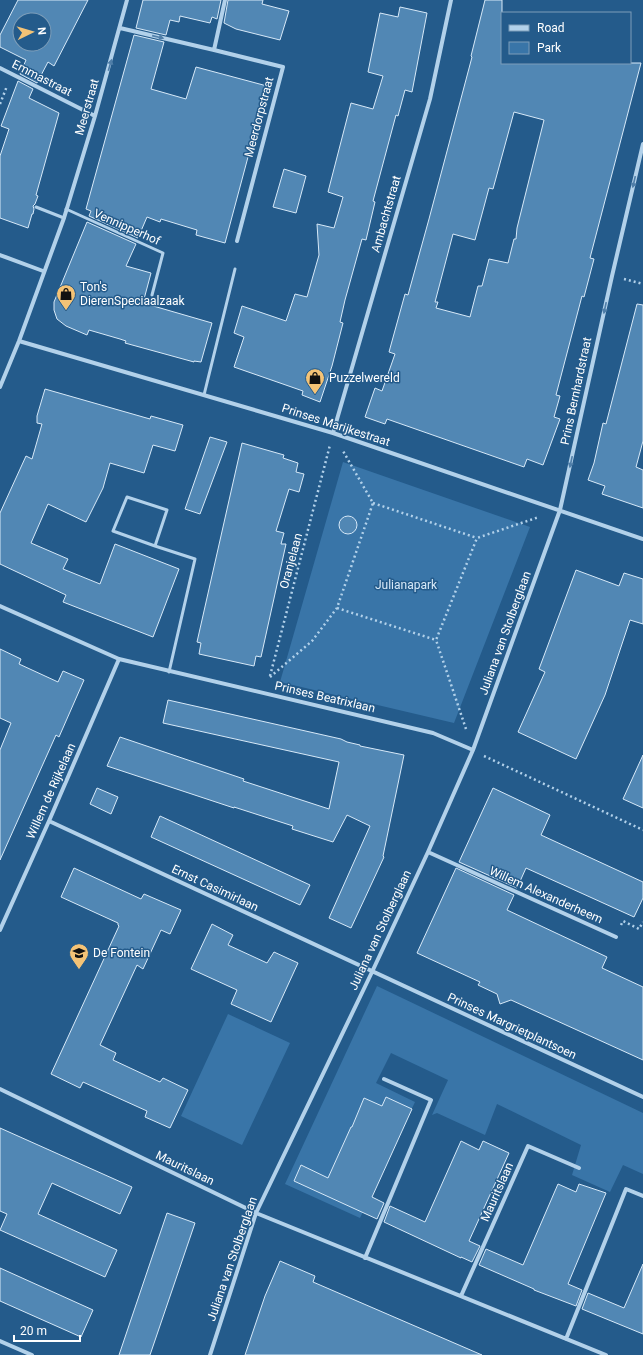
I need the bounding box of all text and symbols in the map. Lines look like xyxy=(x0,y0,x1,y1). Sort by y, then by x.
north arrow xyxy=(12,12,52,52)
legend xyxy=(501,12,631,64)
text: Road xyxy=(537,21,565,35)
text: N xyxy=(35,27,48,36)
one-way arrow xyxy=(152,34,164,40)
text: Park xyxy=(537,41,562,55)
street label: Emmastraat xyxy=(10,57,74,99)
one-way arrow xyxy=(107,59,113,71)
street label: Meerdorpstraat xyxy=(242,75,276,159)
street label: Meerstraat xyxy=(72,77,102,137)
street label: Ambachtstraat xyxy=(368,174,404,254)
one-way arrow xyxy=(631,176,637,188)
street label: Vennipperhof xyxy=(92,206,163,248)
place label: Ton's DierenSpeciaalzaak xyxy=(80,280,186,308)
shop icon: Ton's DierenSpeciaalzaak xyxy=(55,283,77,311)
one-way arrow xyxy=(601,302,607,314)
street label: Prins Bernhardstraat xyxy=(558,336,594,446)
shop icon: Puzzelwereld xyxy=(304,367,326,395)
place label: Puzzelwereld xyxy=(329,371,400,385)
street label: Prinses Marijkestraat xyxy=(280,401,392,449)
one-way arrow xyxy=(567,456,573,469)
street label: Oranjelaan xyxy=(277,532,305,590)
street label: Juliana van Stolberglaan xyxy=(476,569,534,697)
park label: Julianapark xyxy=(375,578,438,592)
street label: Prinses Beatrixlaan xyxy=(273,679,377,715)
street label: Willem de Rijkelaan xyxy=(24,741,78,841)
street label: Ernst Casimirlaan xyxy=(169,862,261,914)
street label: Willem Alexanderheem xyxy=(487,864,605,926)
street label: Juliana van Stolberglaan xyxy=(346,868,414,992)
school or university icon: De Fontein xyxy=(68,942,90,970)
place label: De Fontein xyxy=(93,946,150,960)
street label: Prinses Margrietplantsoen xyxy=(445,990,579,1062)
street label: Mauritslaan xyxy=(153,1148,217,1188)
street label: Mauritslaan xyxy=(478,1160,516,1224)
street label: Juliana van Stolberglaan xyxy=(204,1195,260,1323)
scale bar xyxy=(14,1317,80,1343)
text: 20 m xyxy=(20,1324,47,1338)

